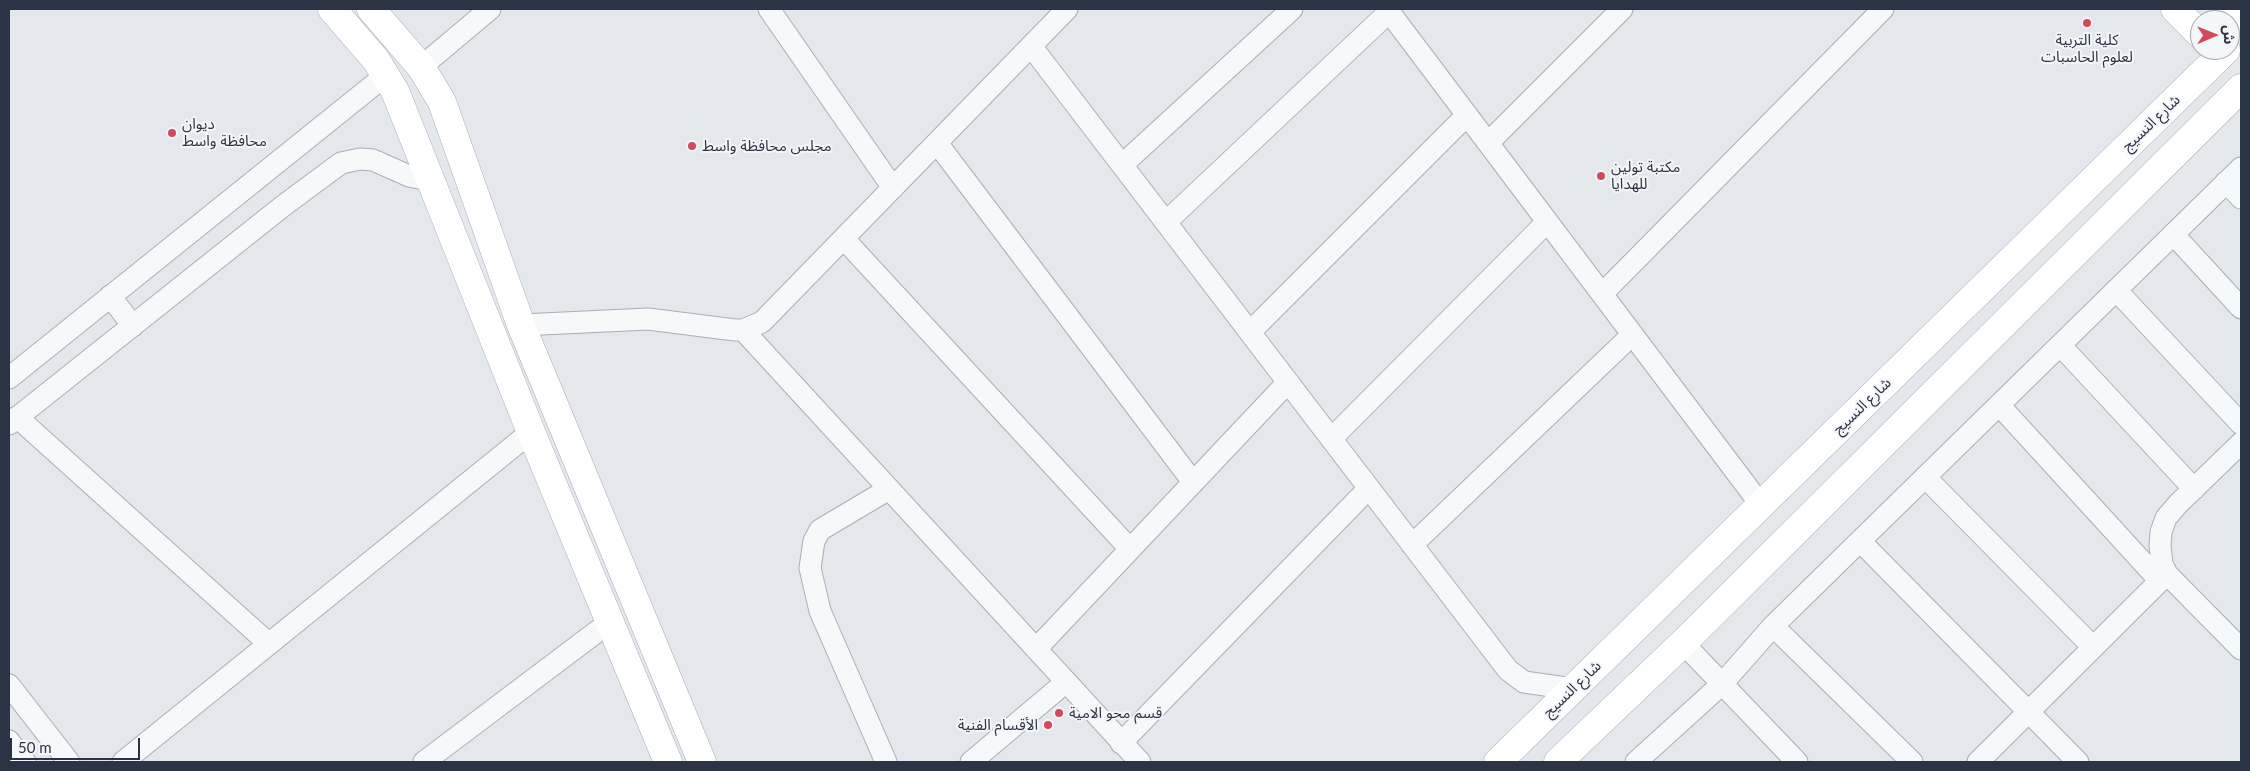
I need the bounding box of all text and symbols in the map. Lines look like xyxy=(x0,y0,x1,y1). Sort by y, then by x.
north arrow xyxy=(2190,10,2240,60)
marker: كلية التربية لعلوم الحاسبات xyxy=(2081,17,2093,29)
text: ش xyxy=(2221,25,2238,44)
place label: كلية التربية لعلوم الحاسبات xyxy=(2041,31,2133,66)
street label: شارع النسيج xyxy=(2118,91,2184,155)
place label: ديوان محافظة واسط xyxy=(182,115,267,150)
marker: ديوان محافظة واسط xyxy=(166,127,178,139)
place label: مجلس محافظة واسط xyxy=(702,137,832,155)
marker: مجلس محافظة واسط xyxy=(686,140,698,152)
place label: مكتبة تولين للهدايا xyxy=(1611,158,1680,193)
marker: مكتبة تولين للهدايا xyxy=(1595,170,1607,182)
street label: شارع النسيج xyxy=(1829,374,1895,438)
street label: شارع النسيج xyxy=(1539,657,1605,721)
place label: قسم محو الامية xyxy=(1069,704,1162,722)
marker: قسم محو الامية xyxy=(1053,707,1065,719)
place label: الأقسام الفنية xyxy=(958,716,1038,734)
marker: الأقسام الفنية xyxy=(1042,719,1054,731)
scale bar xyxy=(12,728,142,760)
text: 50 m xyxy=(18,738,52,756)

